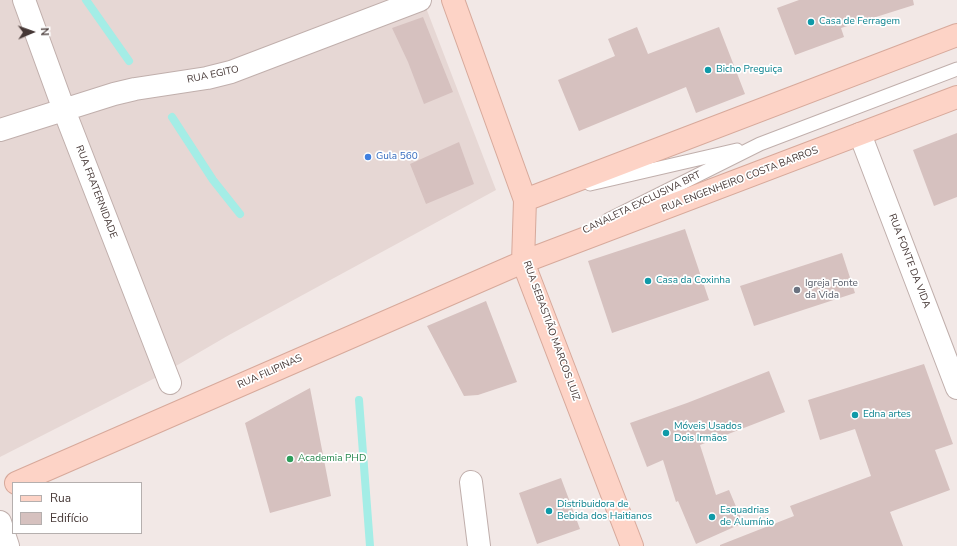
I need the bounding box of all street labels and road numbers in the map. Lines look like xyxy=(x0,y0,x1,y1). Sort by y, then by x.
street label: RUA EGITO xyxy=(186,64,240,86)
street label: RUA FRATERNIDADE xyxy=(73,144,119,240)
street label: RUA ENGENHEIRO COSTA BARROS xyxy=(660,145,820,215)
street label: CANALETA EXCLUSIVA BRT xyxy=(581,169,703,237)
street label: RUA FONTE DA VIDA xyxy=(886,212,932,310)
street label: RUA SEBASTIÃO MARCOS LUIZ xyxy=(520,259,582,403)
street label: RUA FILIPINAS xyxy=(236,352,304,392)

